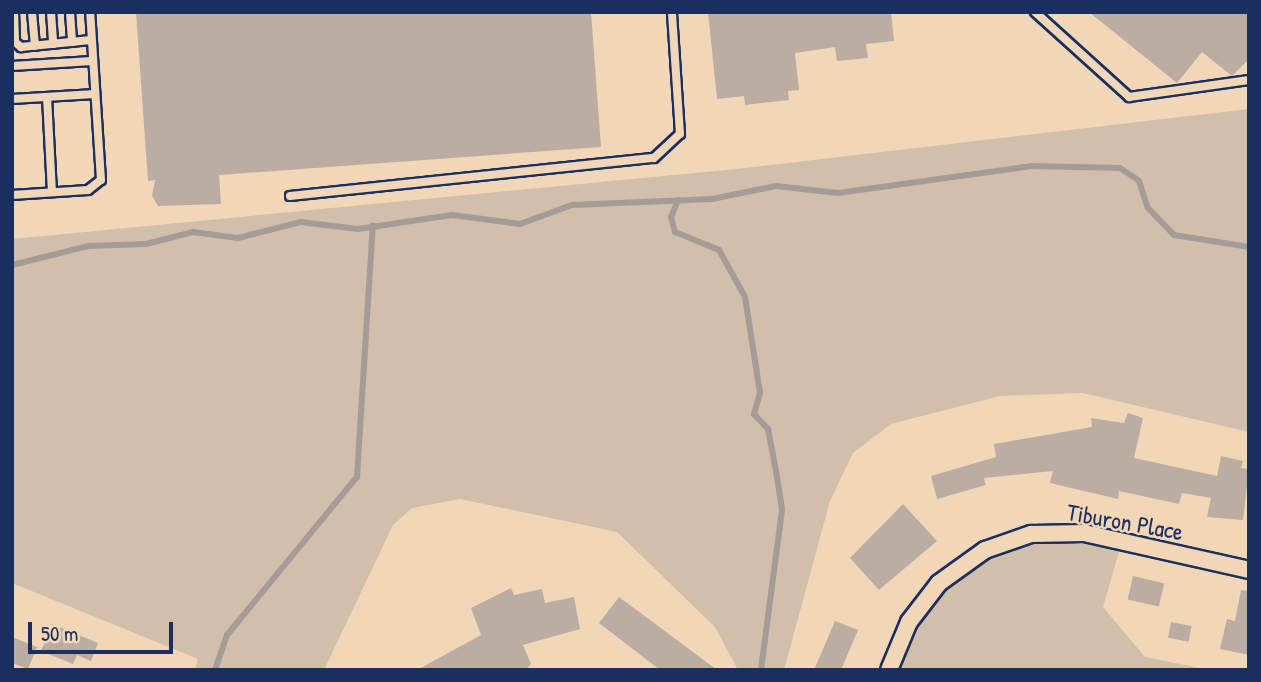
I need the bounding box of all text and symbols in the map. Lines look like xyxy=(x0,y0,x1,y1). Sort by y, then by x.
street label: Tiburon Place xyxy=(1065,498,1185,546)
scale bar xyxy=(32,608,177,652)
text: 50 m xyxy=(41,619,78,648)

